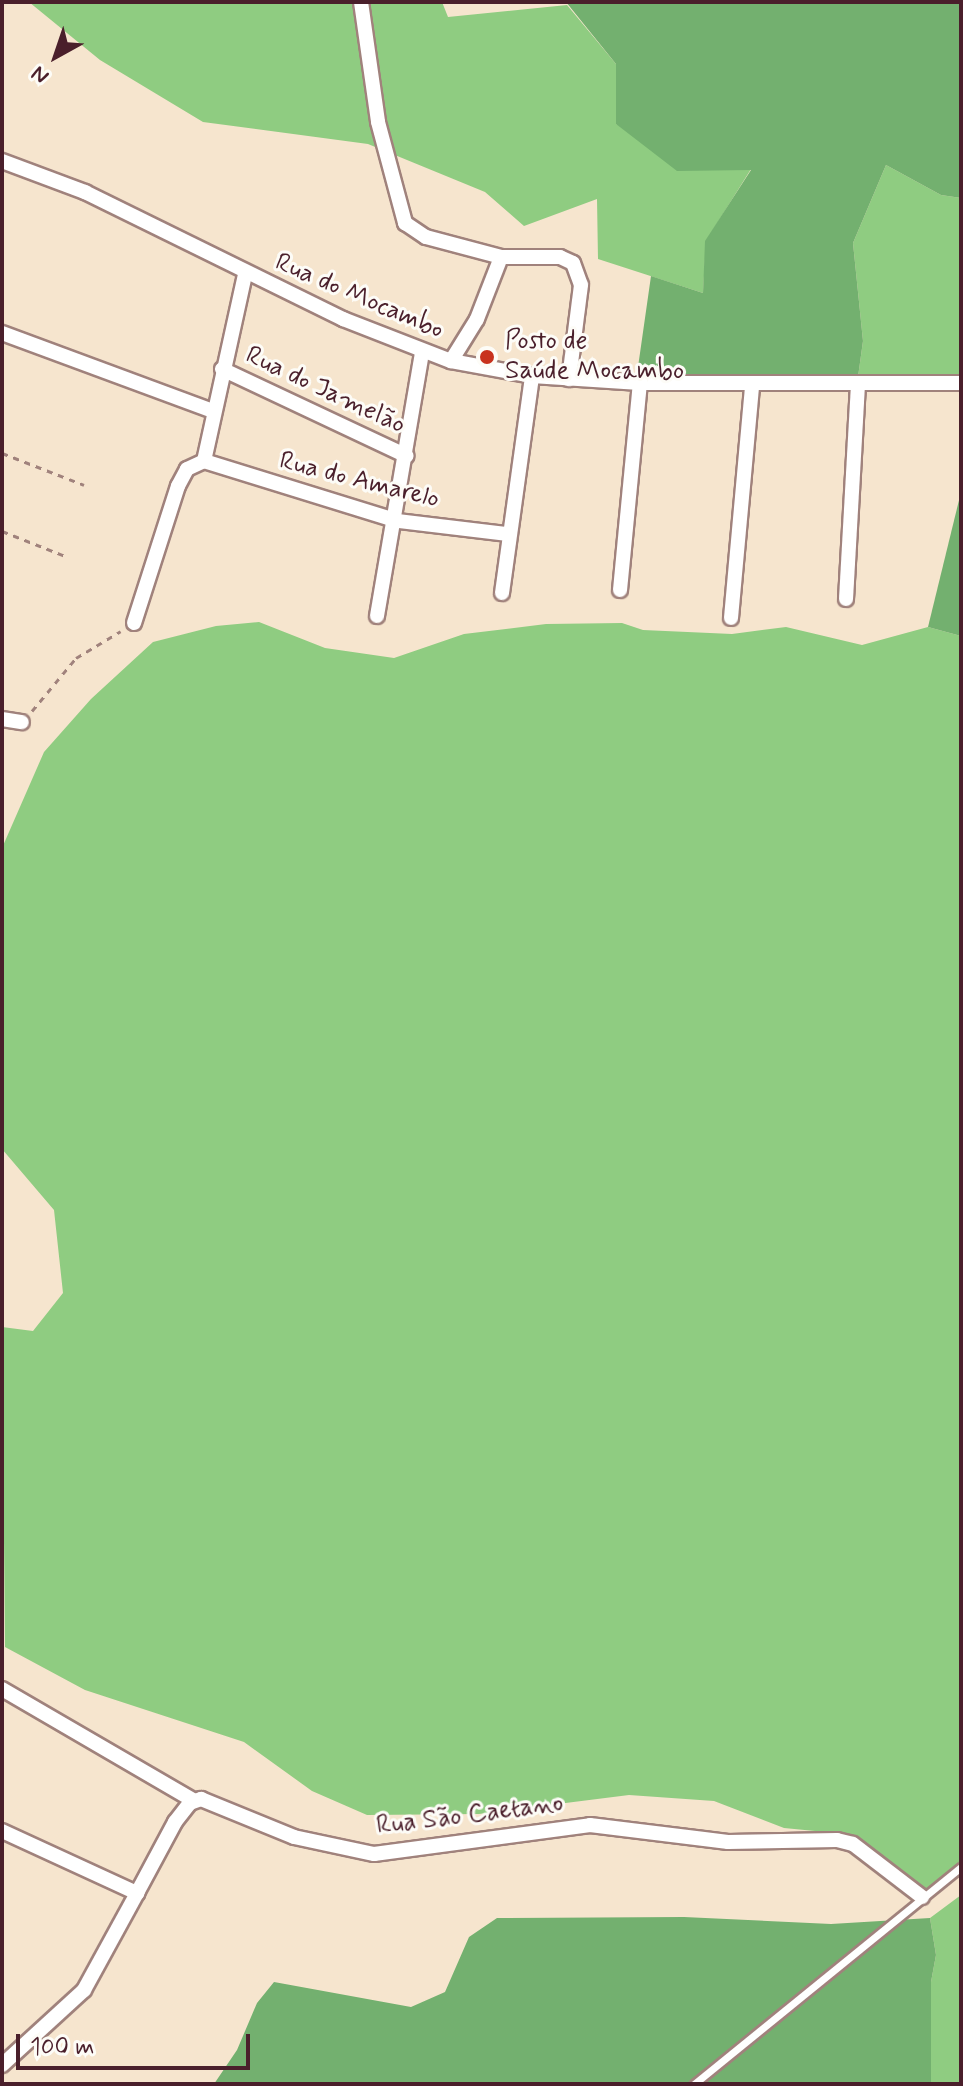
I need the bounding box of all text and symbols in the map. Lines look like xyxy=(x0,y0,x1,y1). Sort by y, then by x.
north arrow xyxy=(16,16,96,96)
text: N xyxy=(26,59,55,90)
street label: Rua do Mocambo xyxy=(267,246,451,348)
place label: Posto de Saúde Mocambo xyxy=(505,326,686,388)
street label: Rua do Jamelão xyxy=(241,341,409,441)
marker: Posto de Saúde Mocambo xyxy=(476,346,498,368)
street label: Rua do Amarelo xyxy=(275,446,443,516)
street label: Rua São Caetano xyxy=(373,1789,567,1843)
scale bar xyxy=(20,2018,254,2068)
text: 100 m xyxy=(30,2032,94,2063)

